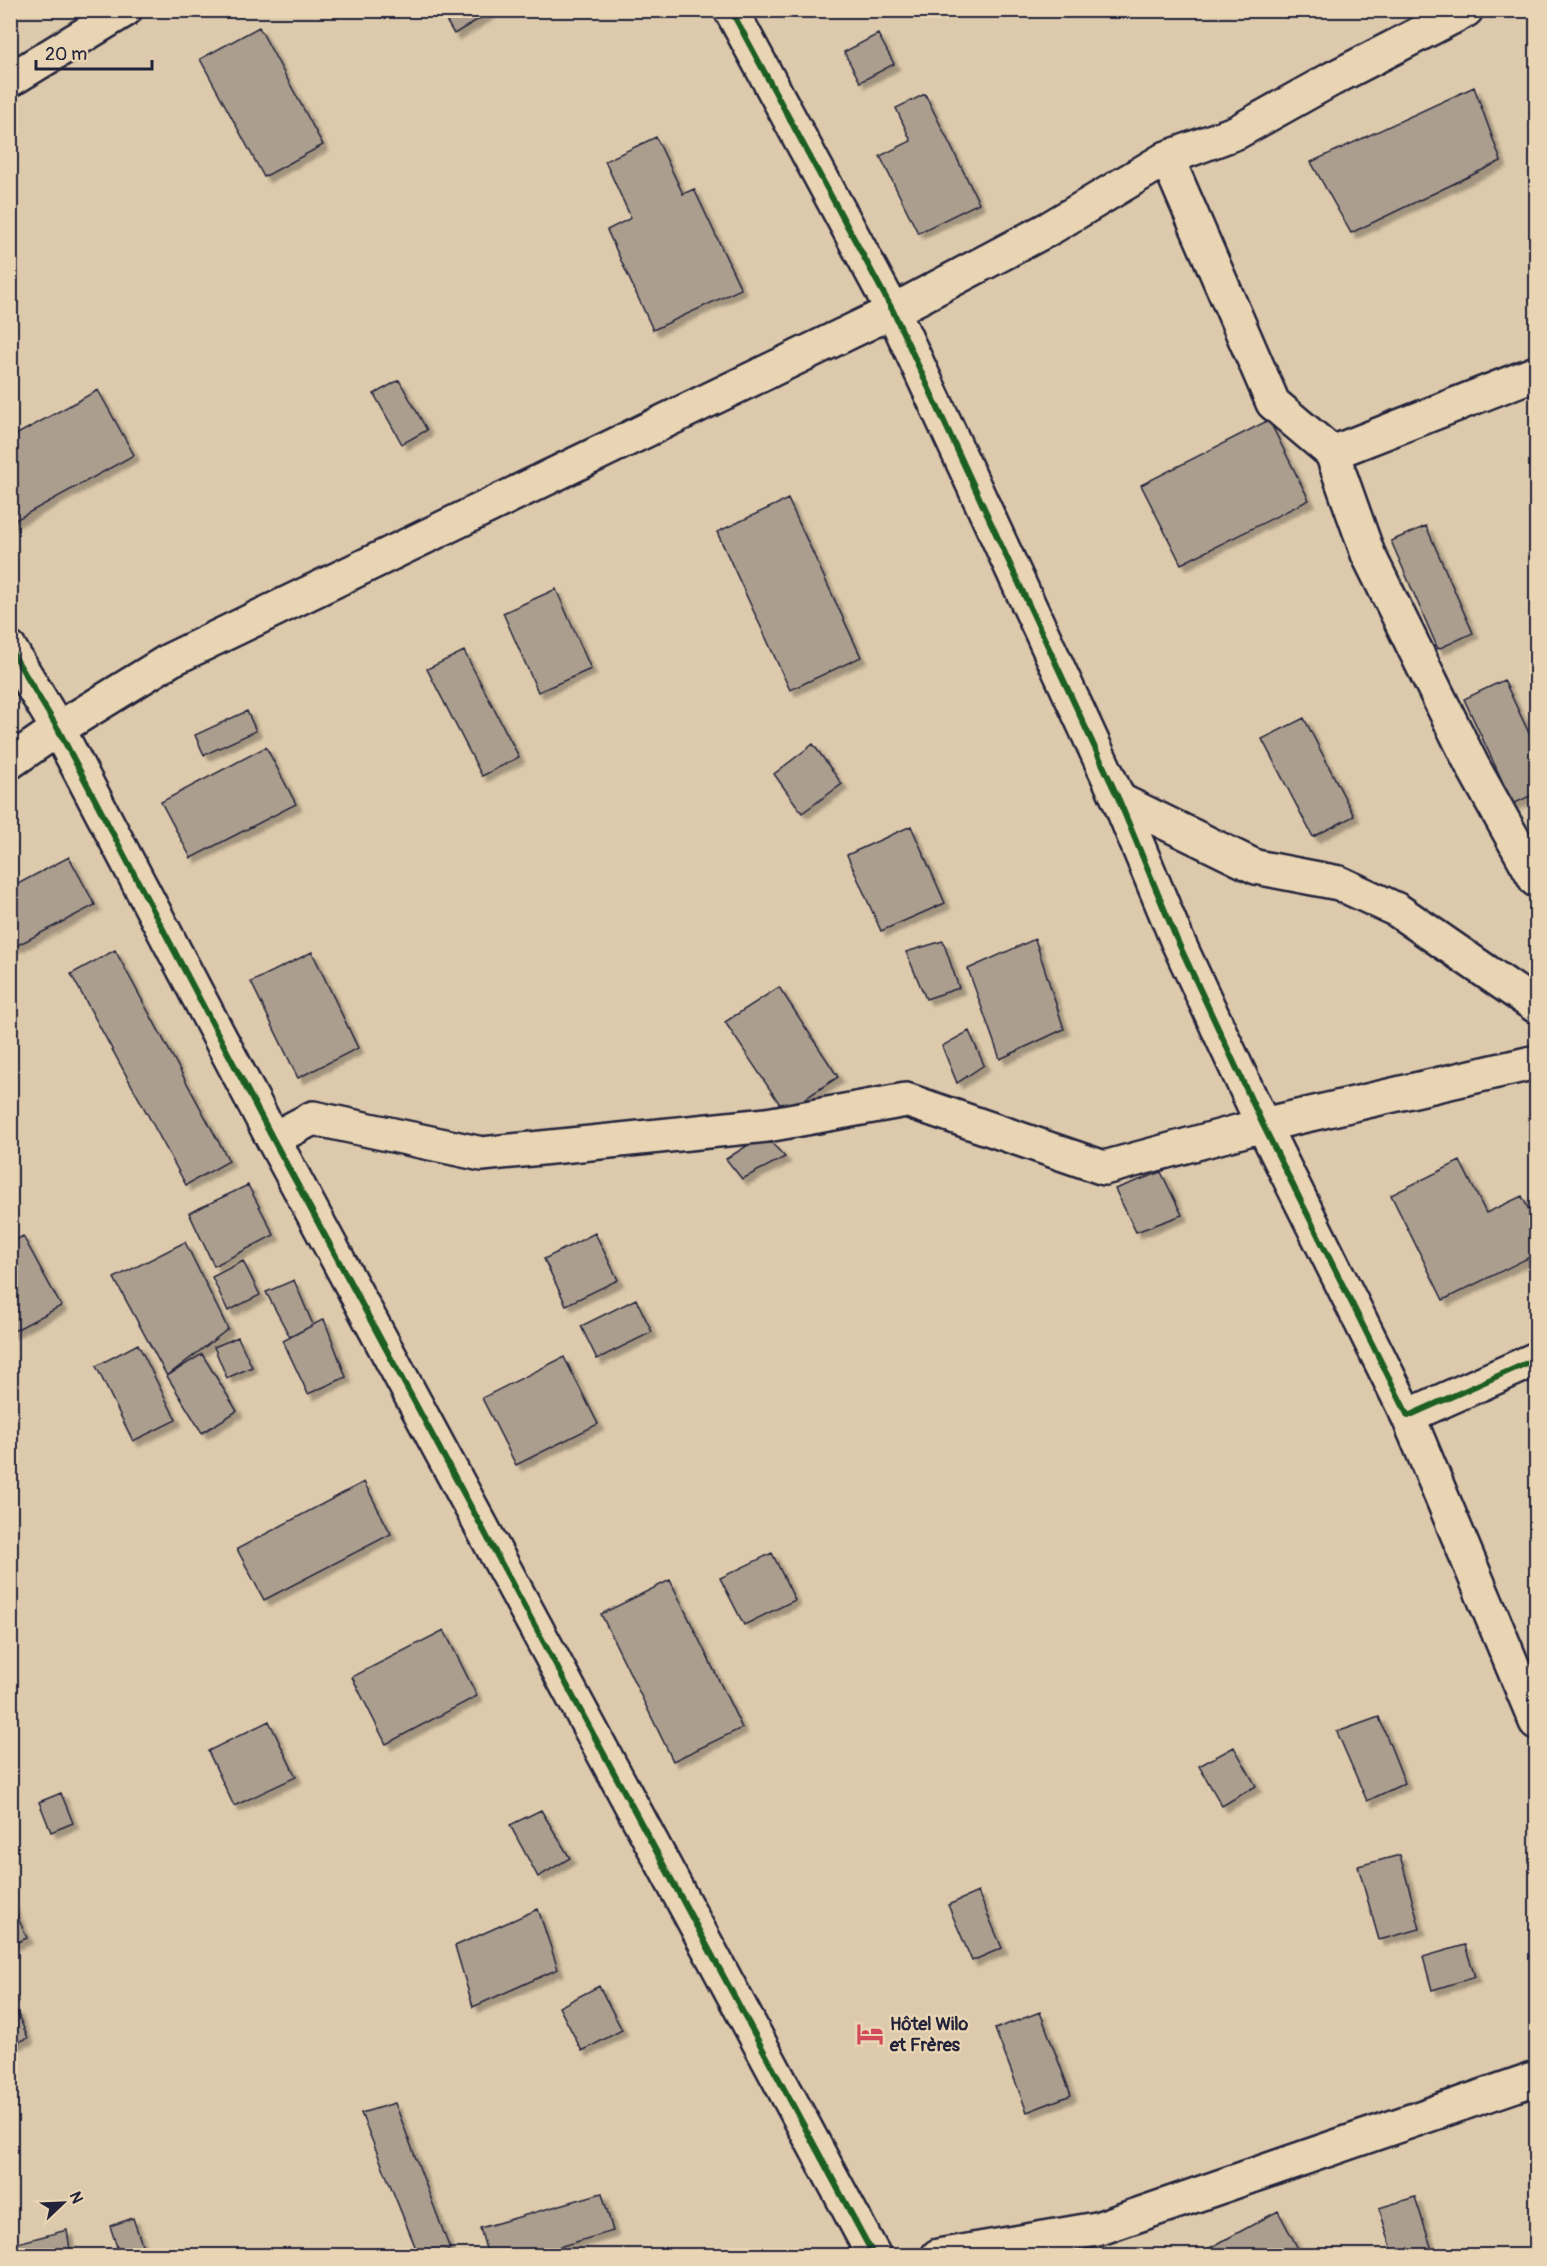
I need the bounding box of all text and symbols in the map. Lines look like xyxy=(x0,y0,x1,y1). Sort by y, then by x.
scale bar xyxy=(36,33,152,71)
text: 20 m xyxy=(45,43,87,66)
place label: Hôtel Wilo et Frères xyxy=(889,2013,968,2057)
hotel icon: Hôtel Wilo et Frères xyxy=(855,2019,885,2049)
north arrow xyxy=(33,2173,93,2233)
text: N xyxy=(65,2189,87,2207)

